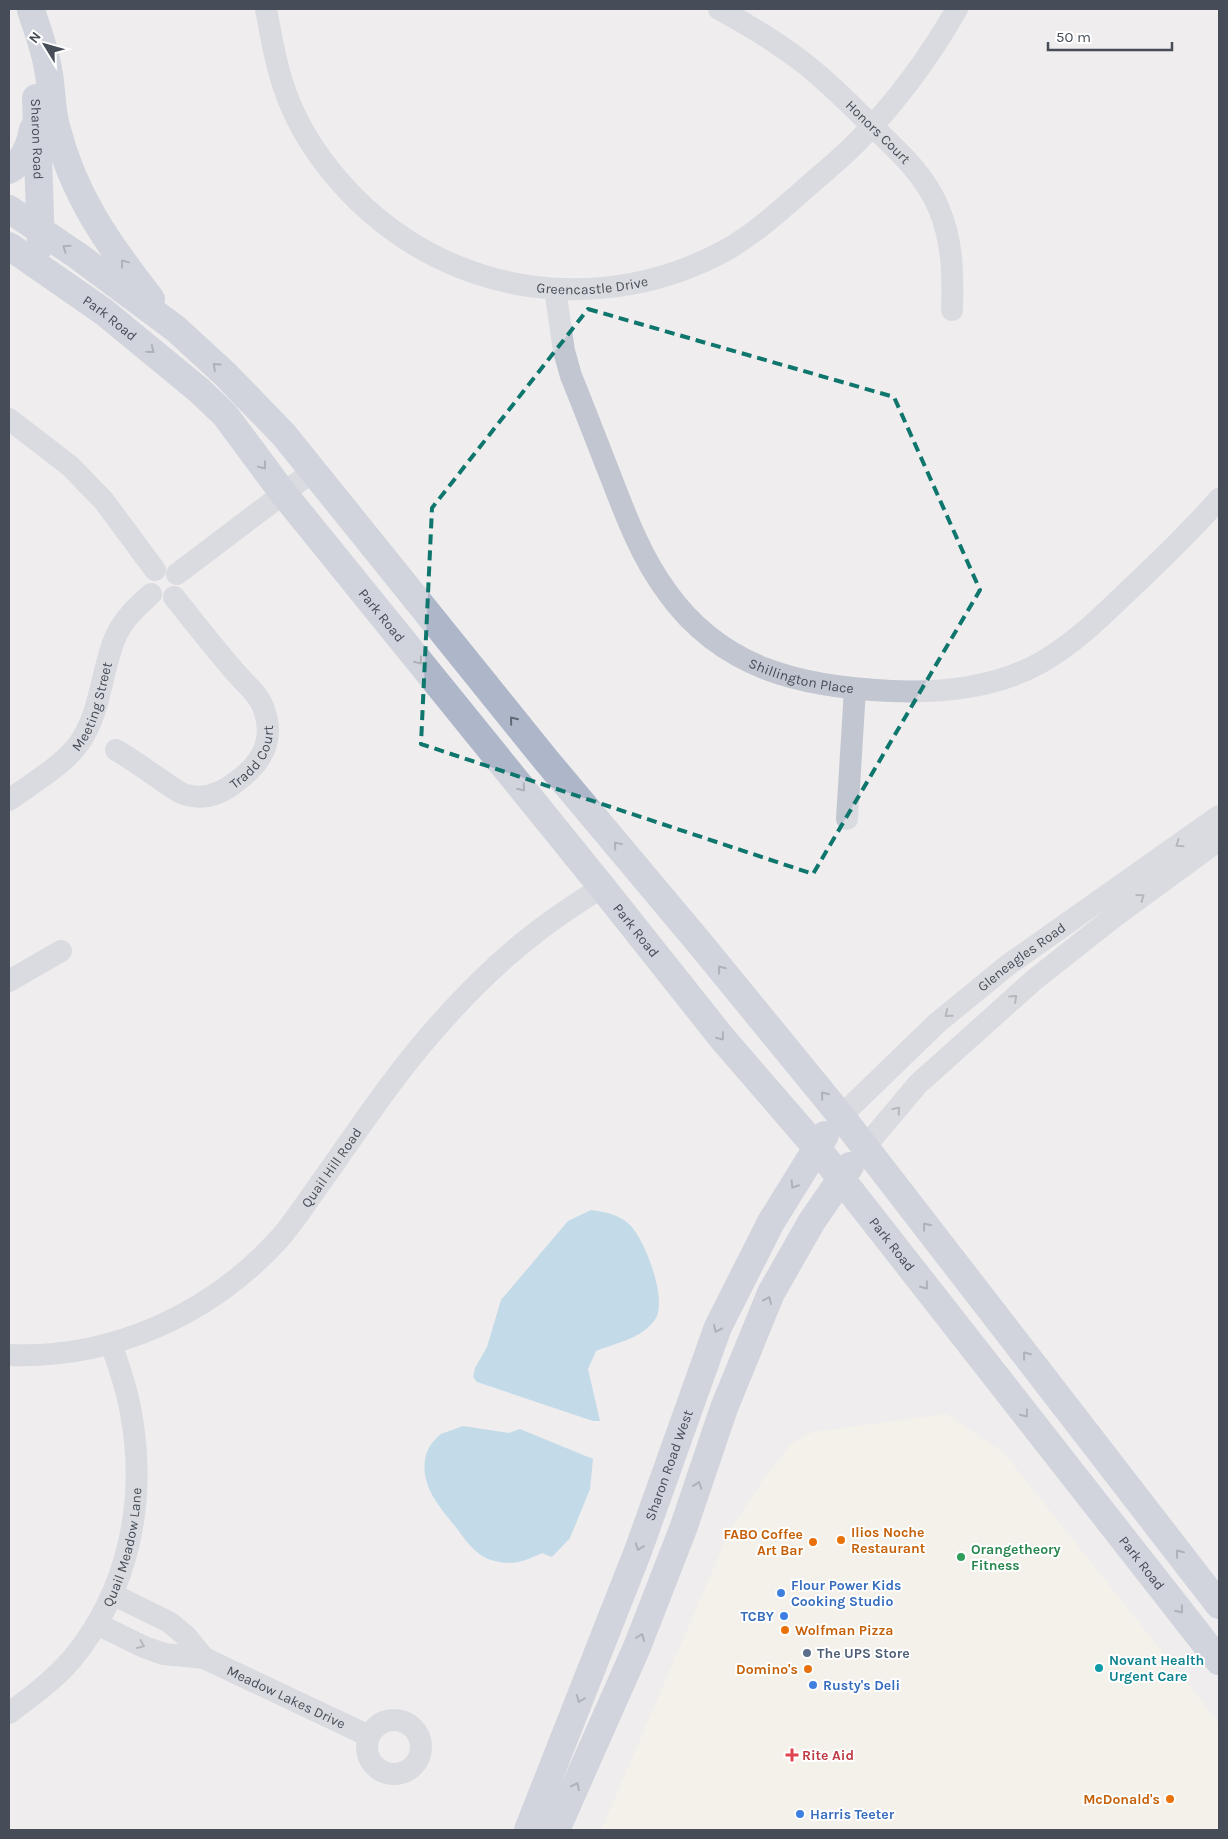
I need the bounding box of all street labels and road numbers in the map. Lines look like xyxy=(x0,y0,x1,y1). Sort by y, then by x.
street label: Honors Court xyxy=(842,96,914,167)
street label: Sharon Road xyxy=(28,98,47,180)
street label: Greencastle Drive xyxy=(536,272,649,298)
street label: Park Road xyxy=(80,292,141,344)
street label: Park Road xyxy=(355,585,409,645)
street label: Shillington Place xyxy=(746,654,855,697)
street label: Meeting Street xyxy=(68,660,115,754)
street label: Tradd Court xyxy=(226,725,277,792)
street label: Park Road xyxy=(610,900,663,961)
street label: Gleneagles Road xyxy=(974,919,1069,995)
street label: Quail Hill Road xyxy=(297,1124,365,1211)
street label: Park Road xyxy=(866,1214,919,1274)
street label: Sharon Road West xyxy=(641,1407,696,1523)
street label: Quail Meadow Lane xyxy=(99,1487,145,1610)
street label: Park Road xyxy=(1116,1532,1168,1593)
street label: Meadow Lakes Drive xyxy=(224,1662,348,1732)

